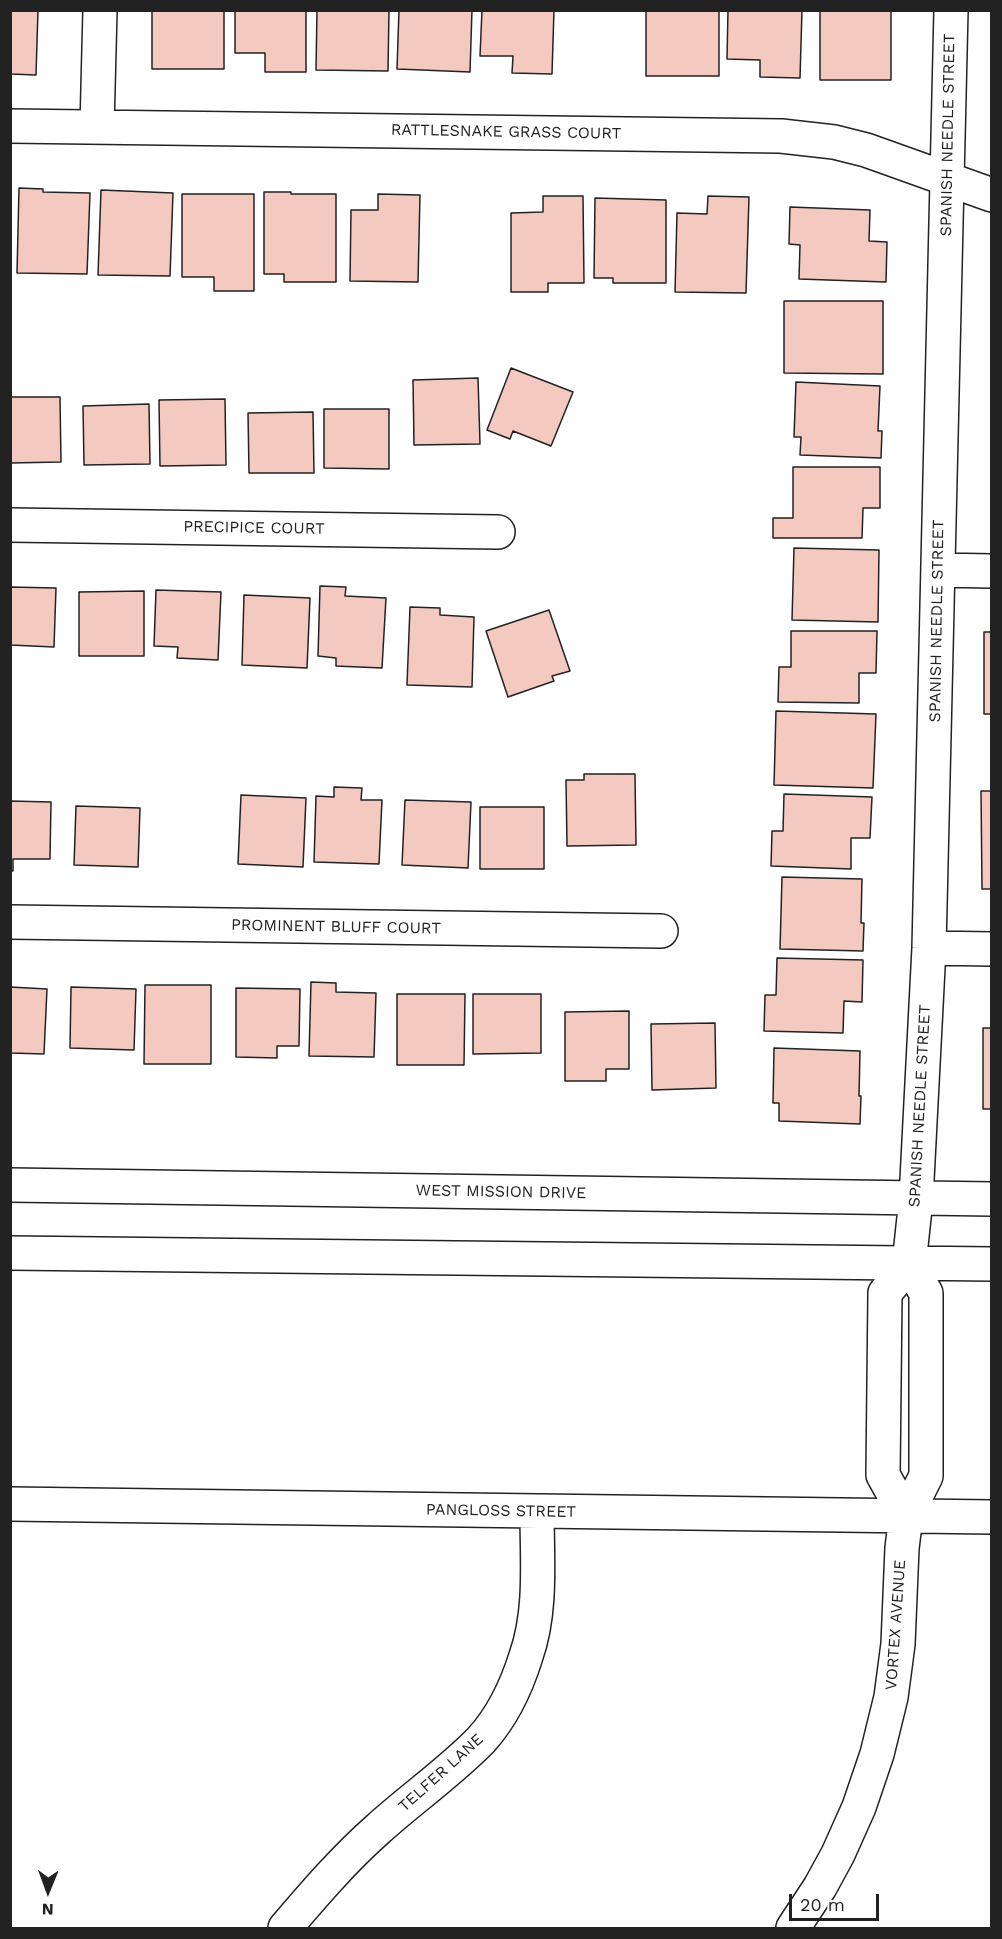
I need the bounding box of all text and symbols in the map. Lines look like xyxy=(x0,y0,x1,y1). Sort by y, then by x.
street label: SPANISH NEEDLE STREET xyxy=(937,33,959,237)
street label: RATTLESNAKE GRASS COURT xyxy=(391,120,621,144)
street label: PRECIPICE COURT xyxy=(183,517,325,539)
street label: SPANISH NEEDLE STREET xyxy=(926,519,948,723)
street label: PROMINENT BLUFF COURT xyxy=(231,916,441,938)
street label: SPANISH NEEDLE STREET xyxy=(905,1004,935,1208)
street label: WEST MISSION DRIVE xyxy=(415,1181,587,1203)
street label: PANGLOSS STREET xyxy=(426,1500,576,1522)
street label: VORTEX AVENUE xyxy=(882,1559,910,1691)
street label: TELFER LANE xyxy=(395,1730,487,1816)
north arrow xyxy=(18,1861,78,1921)
scale bar xyxy=(792,1882,882,1920)
text: 20 m xyxy=(800,1894,845,1915)
text: N xyxy=(42,1900,54,1919)

